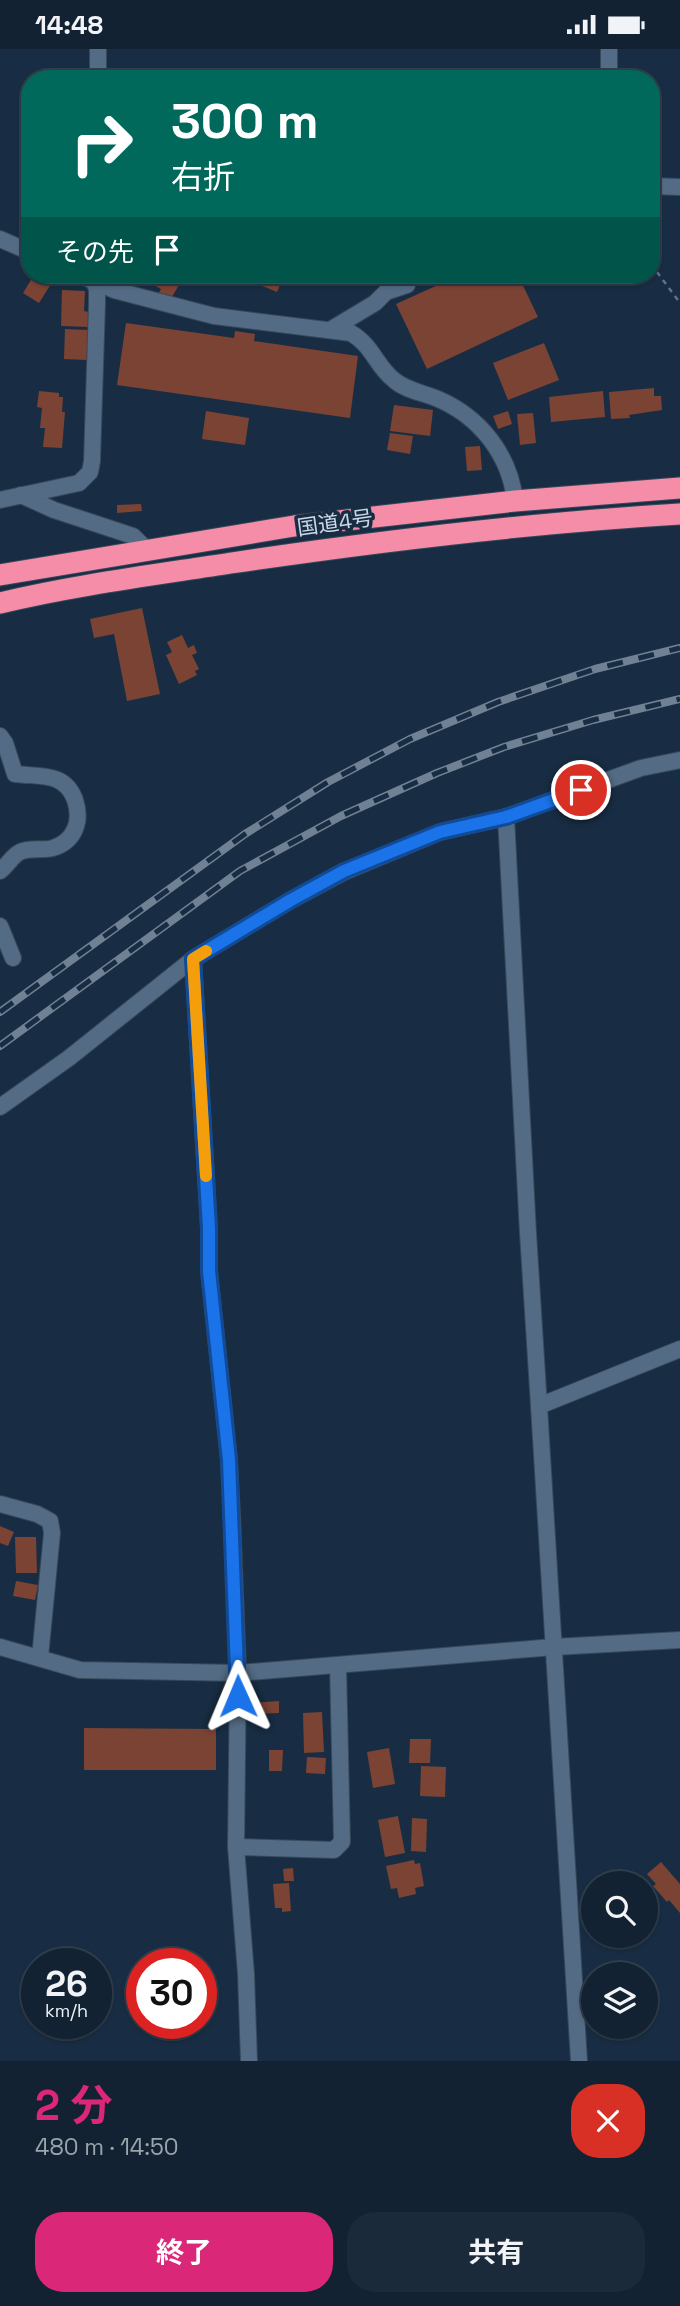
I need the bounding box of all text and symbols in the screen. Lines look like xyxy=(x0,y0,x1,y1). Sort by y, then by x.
text: 14:48 xyxy=(35,8,103,42)
text: 300 m xyxy=(171,90,319,152)
icon: right xyxy=(56,98,147,189)
text: 右折 xyxy=(171,157,235,197)
icon: arrive xyxy=(148,231,186,269)
text: その先 xyxy=(56,235,134,269)
street label: 国道4号 xyxy=(295,504,375,541)
pin xyxy=(551,760,611,820)
icon: arrive xyxy=(562,771,600,809)
position arrow xyxy=(201,1659,275,1733)
map controls xyxy=(581,1871,658,2039)
button: search xyxy=(581,1871,658,1948)
speed limit sign: 30 xyxy=(126,1948,217,2039)
text: 26 xyxy=(45,1962,88,2006)
button: layers xyxy=(581,1962,658,2039)
text: km/h xyxy=(45,1999,88,2022)
text: 2 分 xyxy=(35,2079,113,2132)
button: close xyxy=(571,2084,645,2158)
text: 480 m · 14:50 xyxy=(35,2132,179,2162)
button: 終了 xyxy=(35,2212,333,2292)
button: 共有 xyxy=(347,2212,645,2292)

